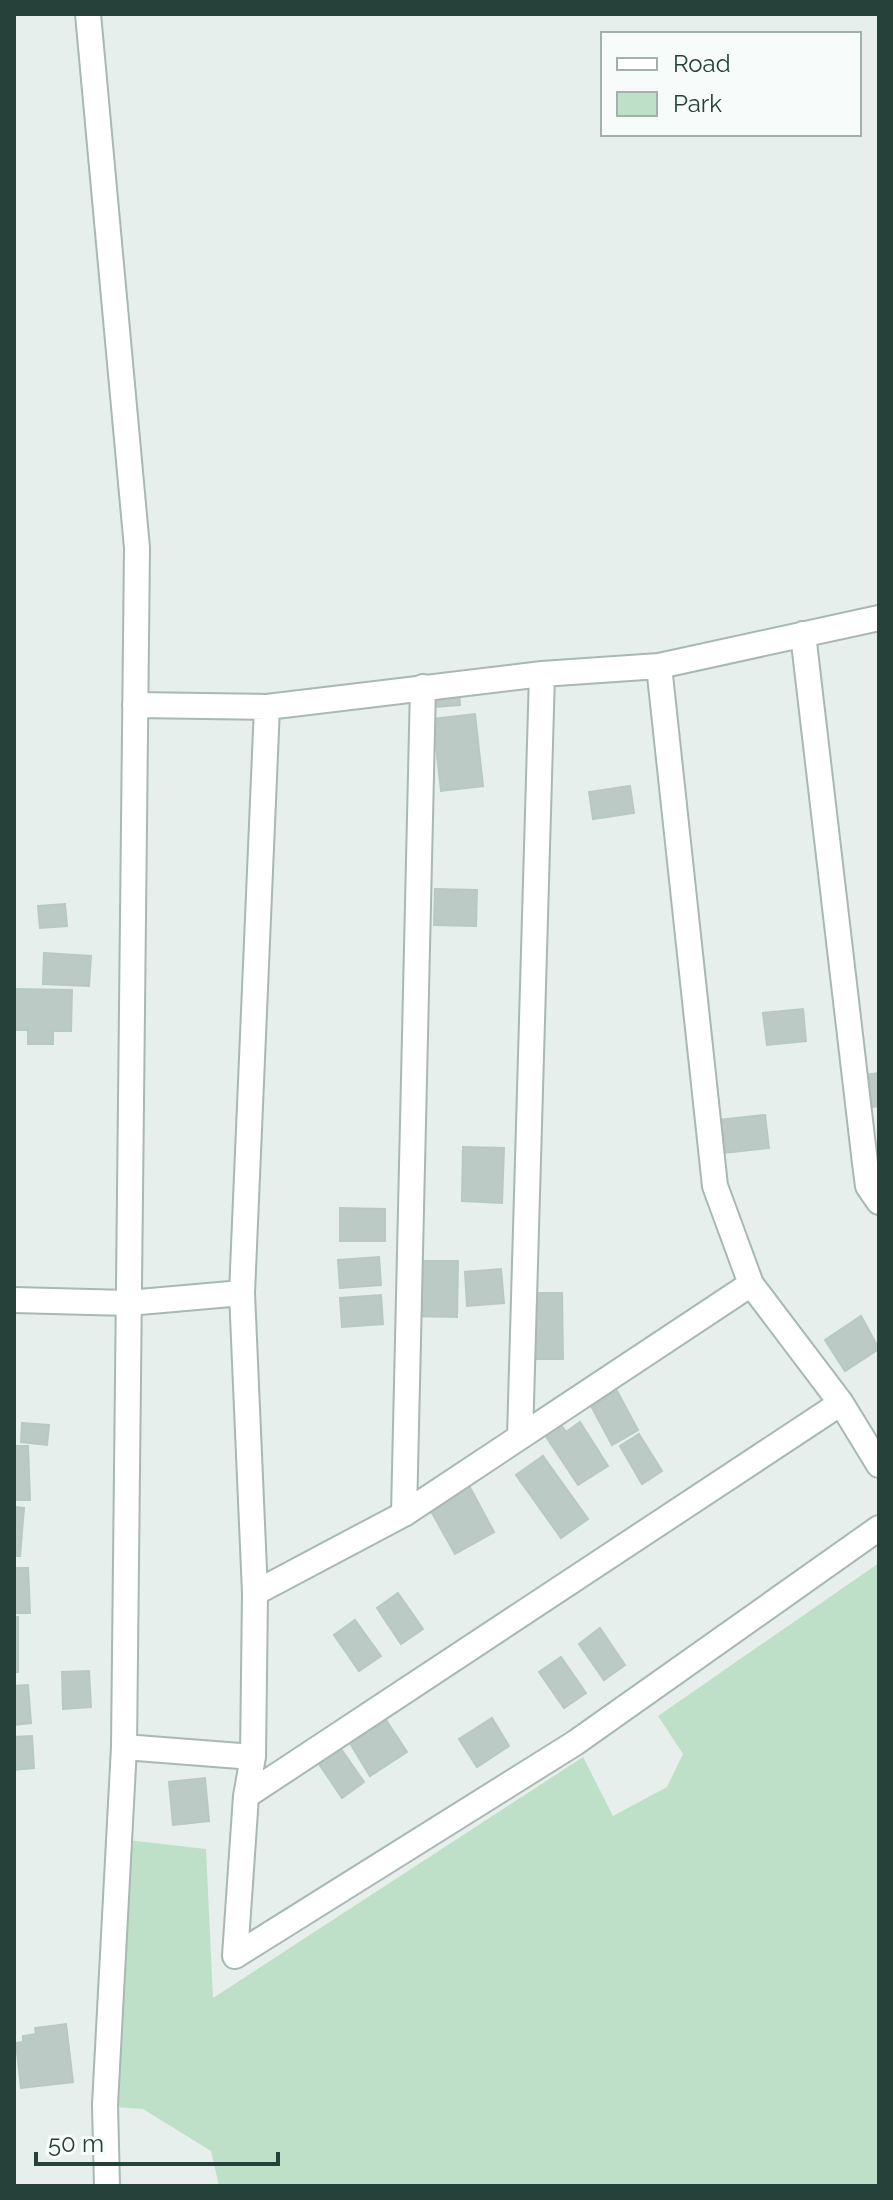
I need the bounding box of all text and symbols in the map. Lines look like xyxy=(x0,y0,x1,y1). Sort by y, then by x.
legend xyxy=(601,32,861,136)
text: Road xyxy=(673,49,731,78)
text: Park xyxy=(673,89,722,118)
scale bar xyxy=(36,2116,278,2166)
text: 50 m xyxy=(48,2129,104,2158)

